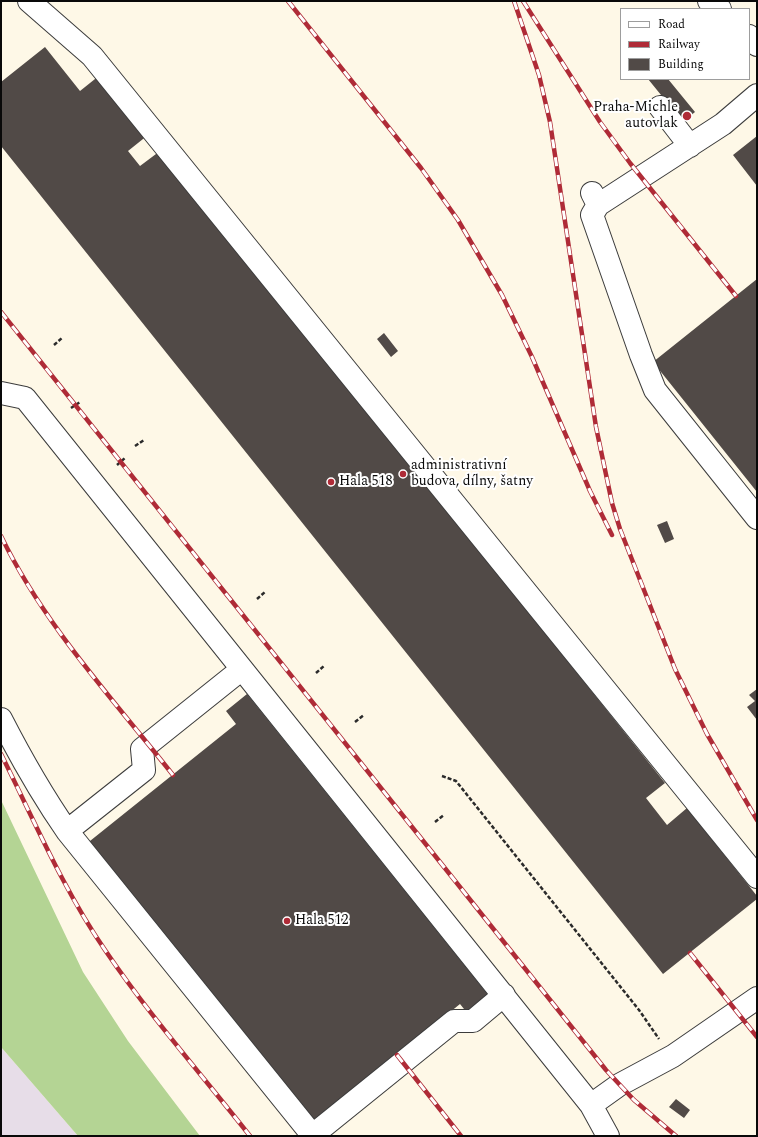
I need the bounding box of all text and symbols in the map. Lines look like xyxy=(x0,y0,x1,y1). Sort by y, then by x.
legend xyxy=(620,8,750,80)
text: Road xyxy=(658,15,685,34)
text: Railway xyxy=(658,35,700,54)
text: Building xyxy=(658,55,704,74)
place label: Praha-Michle autovlak xyxy=(593,100,678,132)
marker: Praha-Michle autovlak xyxy=(681,110,693,122)
place label: administrativní budova, dílny, šatny xyxy=(411,458,533,490)
marker: administrativní budova, dílny, šatny xyxy=(398,469,408,479)
place label: Hala 518 xyxy=(339,474,393,490)
marker: Hala 518 xyxy=(326,477,336,487)
place label: Hala 512 xyxy=(295,913,349,929)
marker: Hala 512 xyxy=(282,916,292,926)

